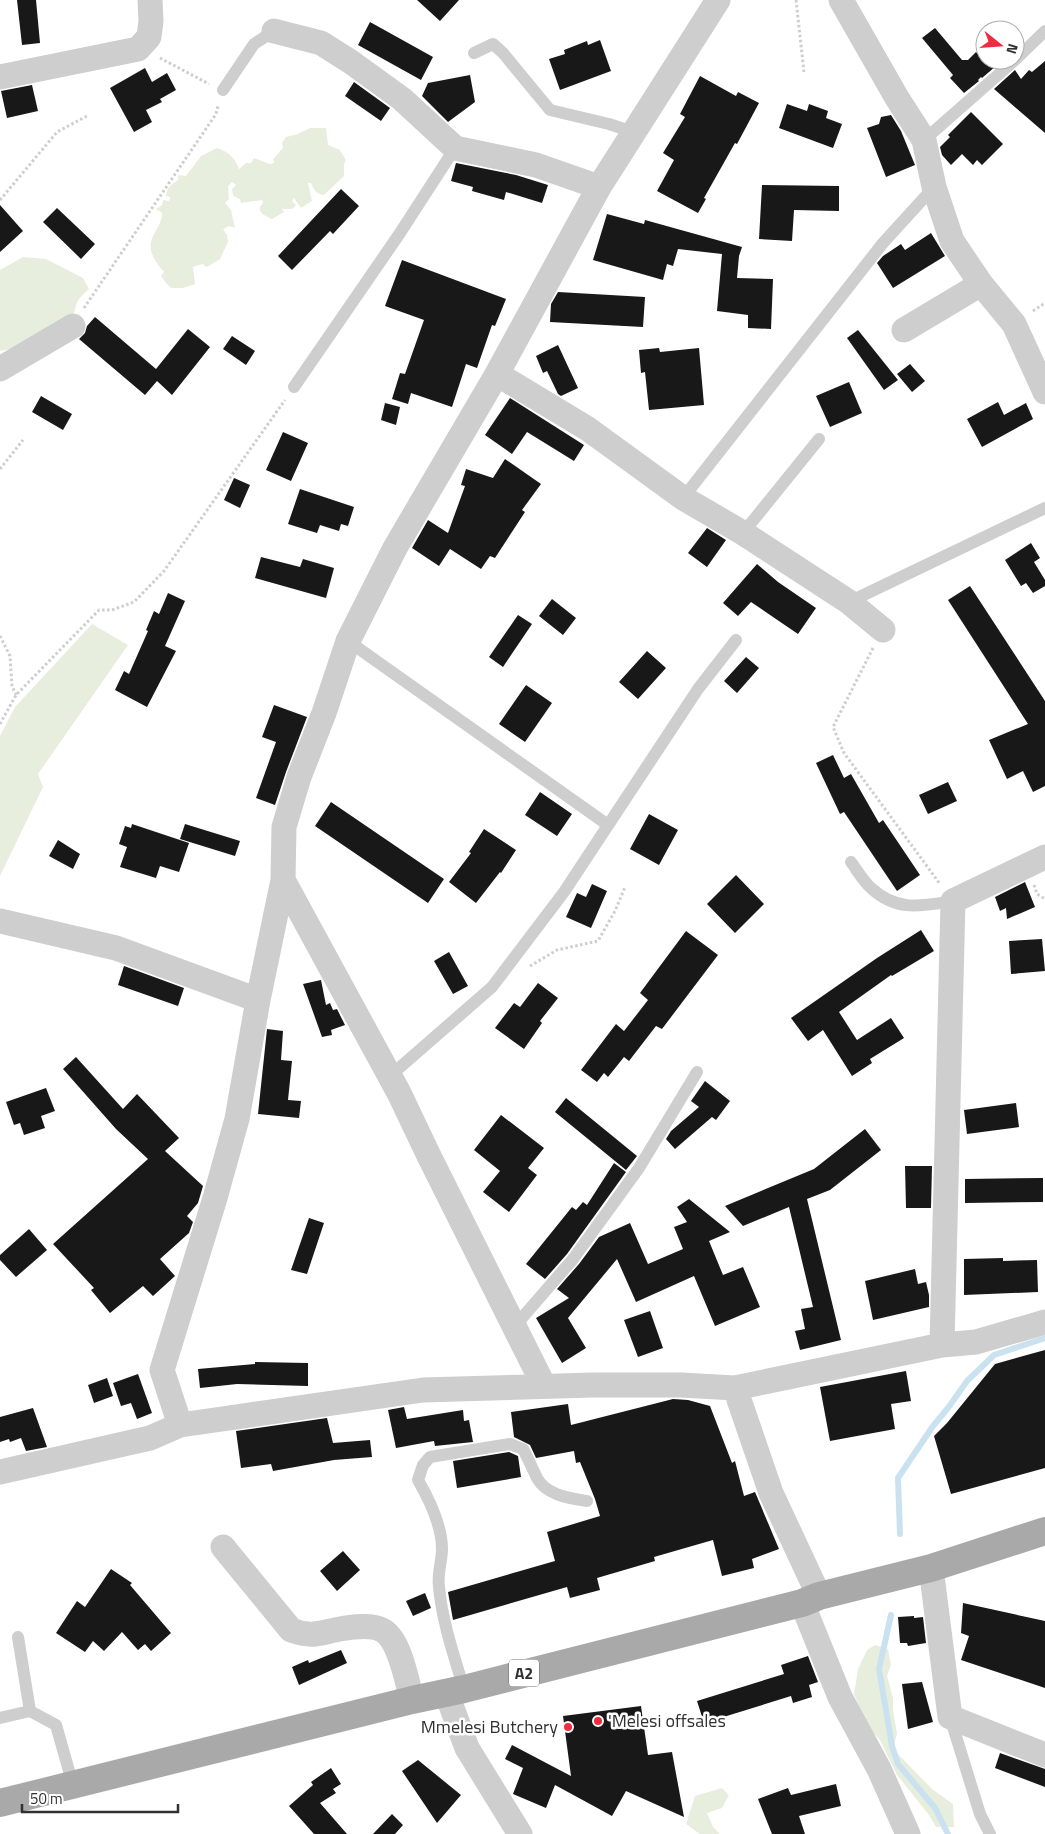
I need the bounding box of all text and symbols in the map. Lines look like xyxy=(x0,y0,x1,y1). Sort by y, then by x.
north arrow xyxy=(975,20,1025,70)
text: N xyxy=(1001,41,1024,57)
road number: A2 xyxy=(509,1660,539,1686)
place label: 'Melesi offsales xyxy=(608,1707,726,1734)
place label: Mmelesi Butchery xyxy=(421,1713,558,1740)
marker: 'Melesi offsales xyxy=(592,1715,604,1727)
marker: Mmelesi Butchery xyxy=(562,1721,574,1733)
scale bar xyxy=(22,1782,179,1814)
text: 50 m xyxy=(30,1787,63,1810)

